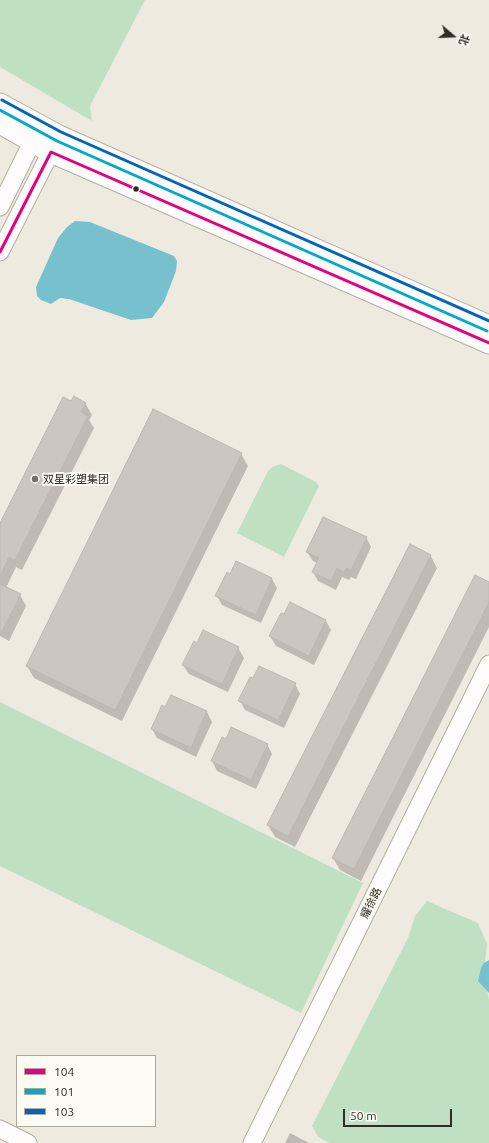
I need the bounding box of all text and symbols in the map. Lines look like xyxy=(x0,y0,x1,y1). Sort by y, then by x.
north arrow xyxy=(433,16,473,56)
text: 北 xyxy=(457,33,472,47)
unlabelled marker xyxy=(131,184,141,194)
place label: 双星彩塑集团 xyxy=(43,472,109,486)
marker: 双星彩塑集团 xyxy=(30,474,40,484)
street label: 耀徐路 xyxy=(358,885,384,921)
legend xyxy=(16,1055,156,1127)
text: 104 xyxy=(54,1065,74,1078)
text: 101 xyxy=(54,1085,74,1098)
scale bar xyxy=(345,1101,454,1127)
text: 103 xyxy=(54,1105,74,1118)
text: 50 m xyxy=(350,1109,377,1122)

